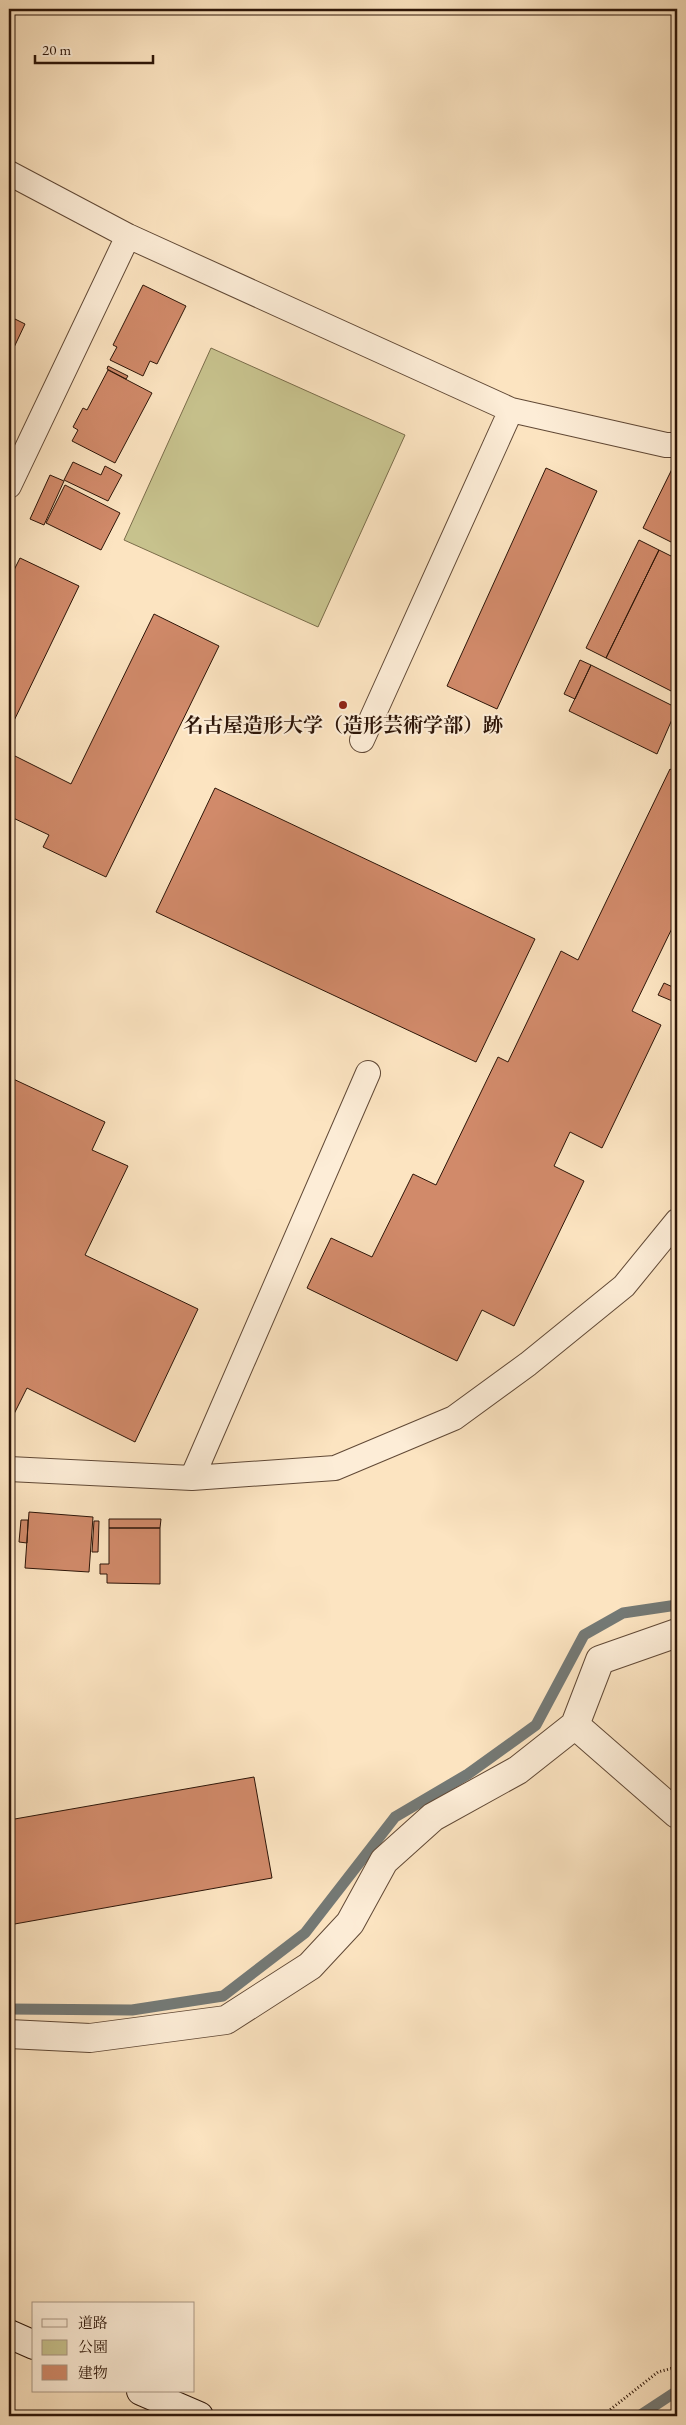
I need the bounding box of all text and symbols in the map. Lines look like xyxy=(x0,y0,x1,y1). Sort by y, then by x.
scale bar xyxy=(35,32,152,64)
text: 20 m xyxy=(42,40,71,59)
marker: 名古屋造形大学（造形芸術学部）跡 xyxy=(337,699,349,711)
place label: 名古屋造形大学（造形芸術学部）跡 xyxy=(183,712,503,738)
legend xyxy=(32,2302,195,2392)
text: 道路 xyxy=(78,2313,108,2332)
text: 公園 xyxy=(78,2337,108,2356)
text: 建物 xyxy=(78,2363,108,2382)

